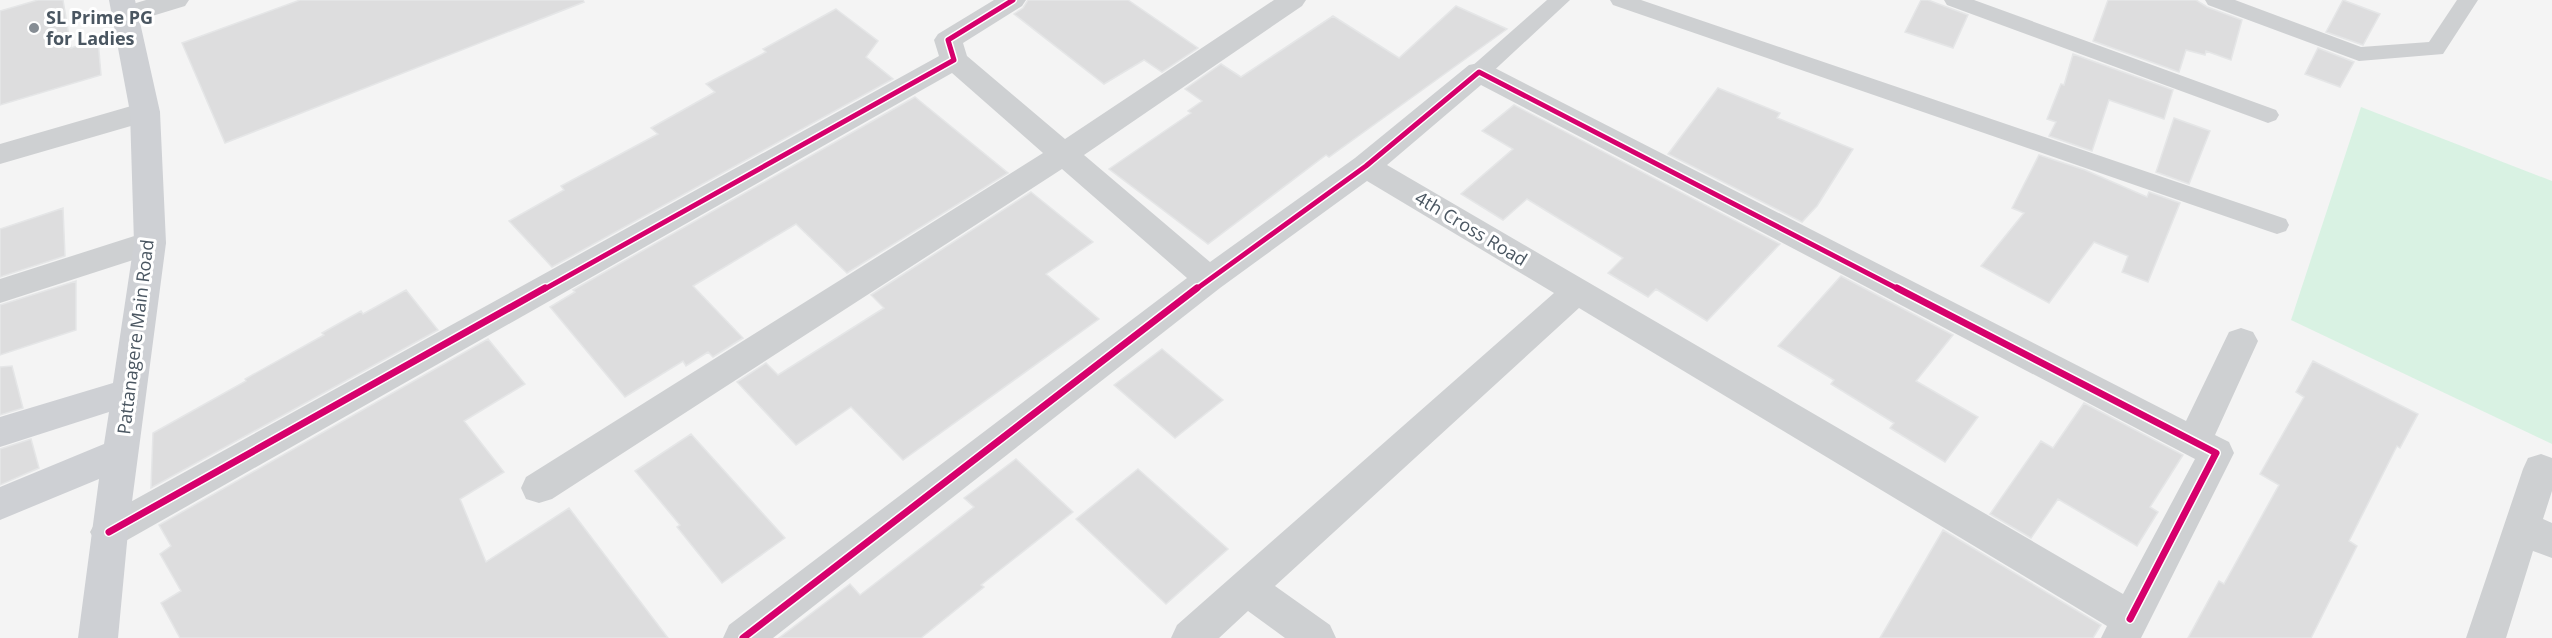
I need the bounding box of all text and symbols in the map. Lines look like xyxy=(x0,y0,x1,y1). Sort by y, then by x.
place label: SL Prime PG for Ladies xyxy=(46,5,153,50)
marker: SL Prime PG for Ladies xyxy=(27,21,41,35)
street label: 4th Cross Road xyxy=(1411,185,1532,271)
street label: Pattanagere Main Road xyxy=(111,238,159,436)

